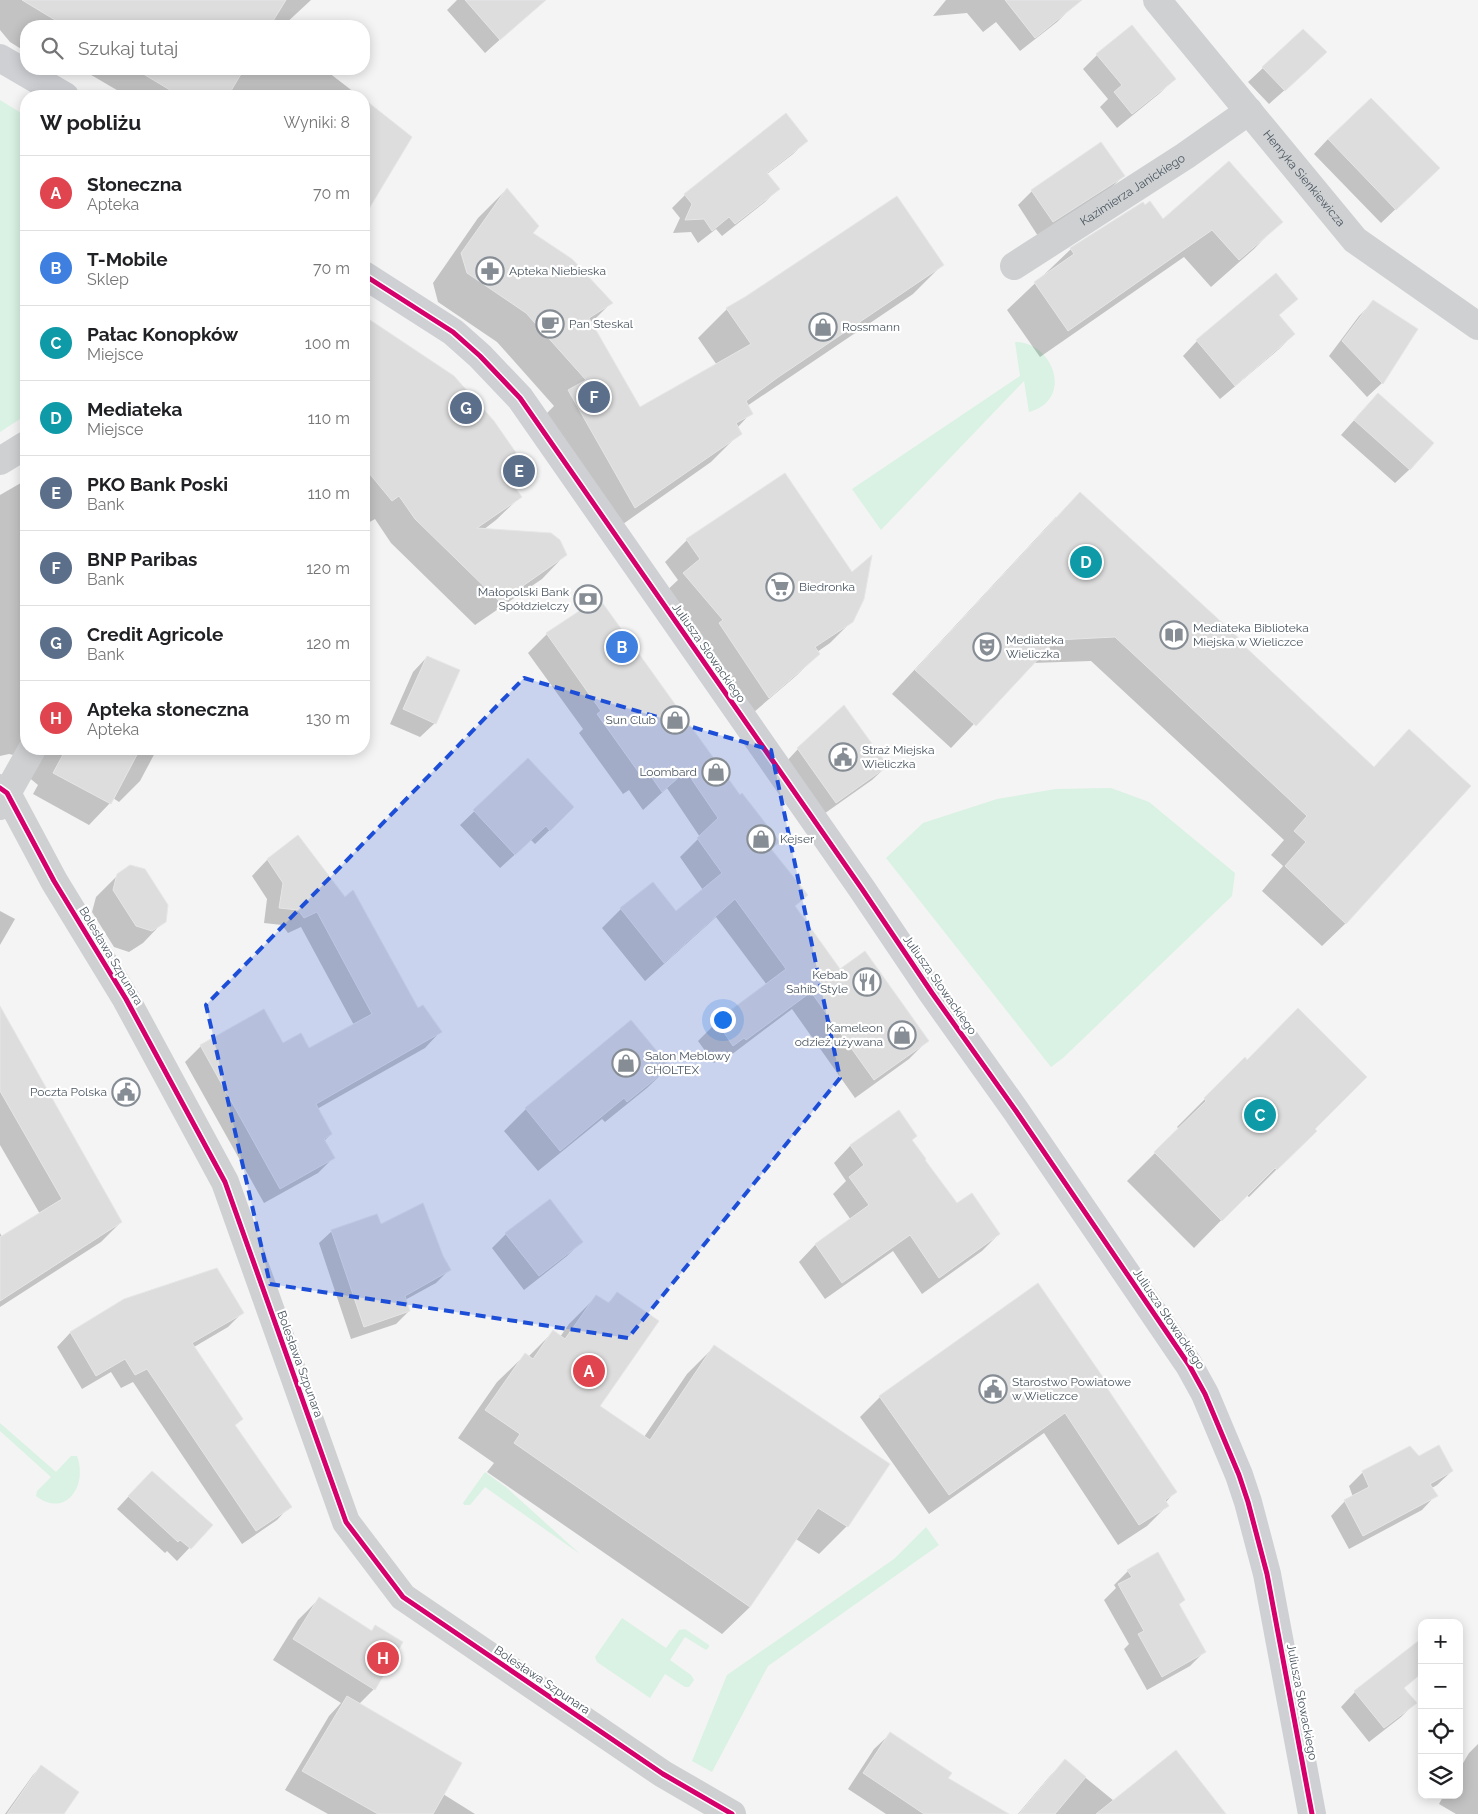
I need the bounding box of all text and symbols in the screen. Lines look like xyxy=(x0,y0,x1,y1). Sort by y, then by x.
search box xyxy=(20,20,370,75)
icon: search xyxy=(38,34,66,62)
text: Szukaj tutaj xyxy=(78,37,178,59)
text: W pobliżu xyxy=(40,110,141,135)
text: Wyniki: 8 xyxy=(283,113,350,132)
street label: Henryka Sienkiewicza xyxy=(1260,127,1348,229)
street label: Kazimierza Janickiego xyxy=(1078,151,1188,229)
text: Słoneczna xyxy=(87,173,182,195)
text: A xyxy=(51,184,61,203)
text: 70 m xyxy=(313,184,350,203)
text: Apteka xyxy=(87,195,139,214)
text: T-Mobile xyxy=(87,248,168,270)
pharmacy icon: Apteka Niebieska xyxy=(475,256,505,286)
text: B xyxy=(51,259,61,278)
text: 70 m xyxy=(313,259,350,278)
place label: Apteka Niebieska xyxy=(509,264,606,278)
text: Sklep xyxy=(87,270,129,289)
cafe icon: Pan Steskal xyxy=(535,309,565,339)
shop icon: Rossmann xyxy=(808,312,838,342)
place label: Pan Steskal xyxy=(569,317,634,331)
place label: Rossmann xyxy=(842,320,900,334)
text: Pałac Konopków xyxy=(87,323,238,345)
text: C xyxy=(51,334,61,353)
text: 100 m xyxy=(305,334,350,353)
text: Miejsce xyxy=(87,345,143,364)
pin: F xyxy=(578,378,610,416)
pin: G xyxy=(450,389,482,427)
text: Mediateka xyxy=(87,398,183,420)
text: D xyxy=(50,409,62,428)
text: 110 m xyxy=(308,409,350,428)
text: Miejsce xyxy=(87,420,143,439)
pin: E xyxy=(503,452,535,490)
text: PKO Bank Poski xyxy=(87,473,228,495)
text: E xyxy=(51,484,61,503)
text: 110 m xyxy=(308,484,350,503)
text: Bank xyxy=(87,495,124,514)
pin: D xyxy=(1070,543,1102,581)
text: BNP Paribas xyxy=(87,548,197,570)
text: F xyxy=(51,559,61,578)
text: 120 m xyxy=(306,559,350,578)
text: Bank xyxy=(87,570,124,589)
supermarket icon: Biedronka xyxy=(765,572,795,602)
place label: Biedronka xyxy=(799,580,855,594)
bank icon: Małopolski Bank Spółdzielczy xyxy=(573,584,603,614)
place label: Małopolski Bank Spółdzielczy xyxy=(478,585,570,613)
street label: Juliusza Słowackiego xyxy=(669,601,749,705)
library icon: Mediateka Biblioteka Miejska w Wieliczce xyxy=(1159,620,1189,650)
place label: Mediateka Biblioteka Miejska w Wieliczce xyxy=(1193,621,1309,649)
text: Credit Agricole xyxy=(87,623,223,645)
pin: B xyxy=(606,628,638,666)
theatre icon: Mediateka Wieliczka xyxy=(972,632,1002,662)
place label: Mediateka Wieliczka xyxy=(1006,633,1064,661)
text: G xyxy=(50,634,62,653)
text: 120 m xyxy=(306,634,350,653)
text: Bank xyxy=(87,645,124,664)
text: Apteka słoneczna xyxy=(87,698,249,720)
shop icon: Sun Club xyxy=(660,705,690,735)
text: H xyxy=(50,709,62,728)
text: 130 m xyxy=(306,709,350,728)
place label: Sun Club xyxy=(606,713,656,727)
text: Apteka xyxy=(87,720,139,739)
public building icon: Straż Miejska Wieliczka xyxy=(828,742,858,772)
place label: Straż Miejska Wieliczka xyxy=(862,743,934,771)
shop icon: Loombard xyxy=(701,757,731,787)
place label: Loombard xyxy=(639,765,697,779)
shop icon: Kejser xyxy=(746,824,776,854)
place label: Kejser xyxy=(780,832,815,846)
street label: Bolesława Szpunara xyxy=(76,904,146,1008)
street label: Juliusza Słowackiego xyxy=(900,933,980,1037)
restaurant icon: Kebab Sahib Style xyxy=(852,967,882,997)
place label: Kebab Sahib Style xyxy=(786,968,848,996)
your location xyxy=(710,1007,736,1033)
shop icon: Kameleon odzież używana xyxy=(887,1020,917,1050)
place label: Kameleon odzież używana xyxy=(795,1021,883,1049)
shop icon: Salon Meblowy CHOLTEX xyxy=(611,1048,641,1078)
place label: Salon Meblowy CHOLTEX xyxy=(645,1049,731,1077)
public building icon: Poczta Polska xyxy=(111,1077,141,1107)
place label: Poczta Polska xyxy=(30,1085,107,1099)
pin: C xyxy=(1244,1096,1276,1134)
street label: Juliusza Słowackiego xyxy=(1130,1266,1208,1372)
street label: Bolesława Szpunara xyxy=(274,1309,326,1419)
pin: A xyxy=(573,1352,605,1390)
public building icon: Starostwo Powiatowe w Wieliczce xyxy=(978,1374,1008,1404)
place label: Starostwo Powiatowe w Wieliczce xyxy=(1012,1375,1131,1403)
map controls xyxy=(1418,1619,1463,1799)
button: + xyxy=(1418,1619,1463,1664)
pin: H xyxy=(367,1639,399,1677)
street label: Bolesława Szpunara xyxy=(492,1643,592,1717)
street label: Juliusza Słowackiego xyxy=(1284,1643,1320,1761)
button: − xyxy=(1418,1664,1463,1709)
button: locate xyxy=(1418,1709,1463,1754)
button: layers xyxy=(1418,1754,1463,1799)

